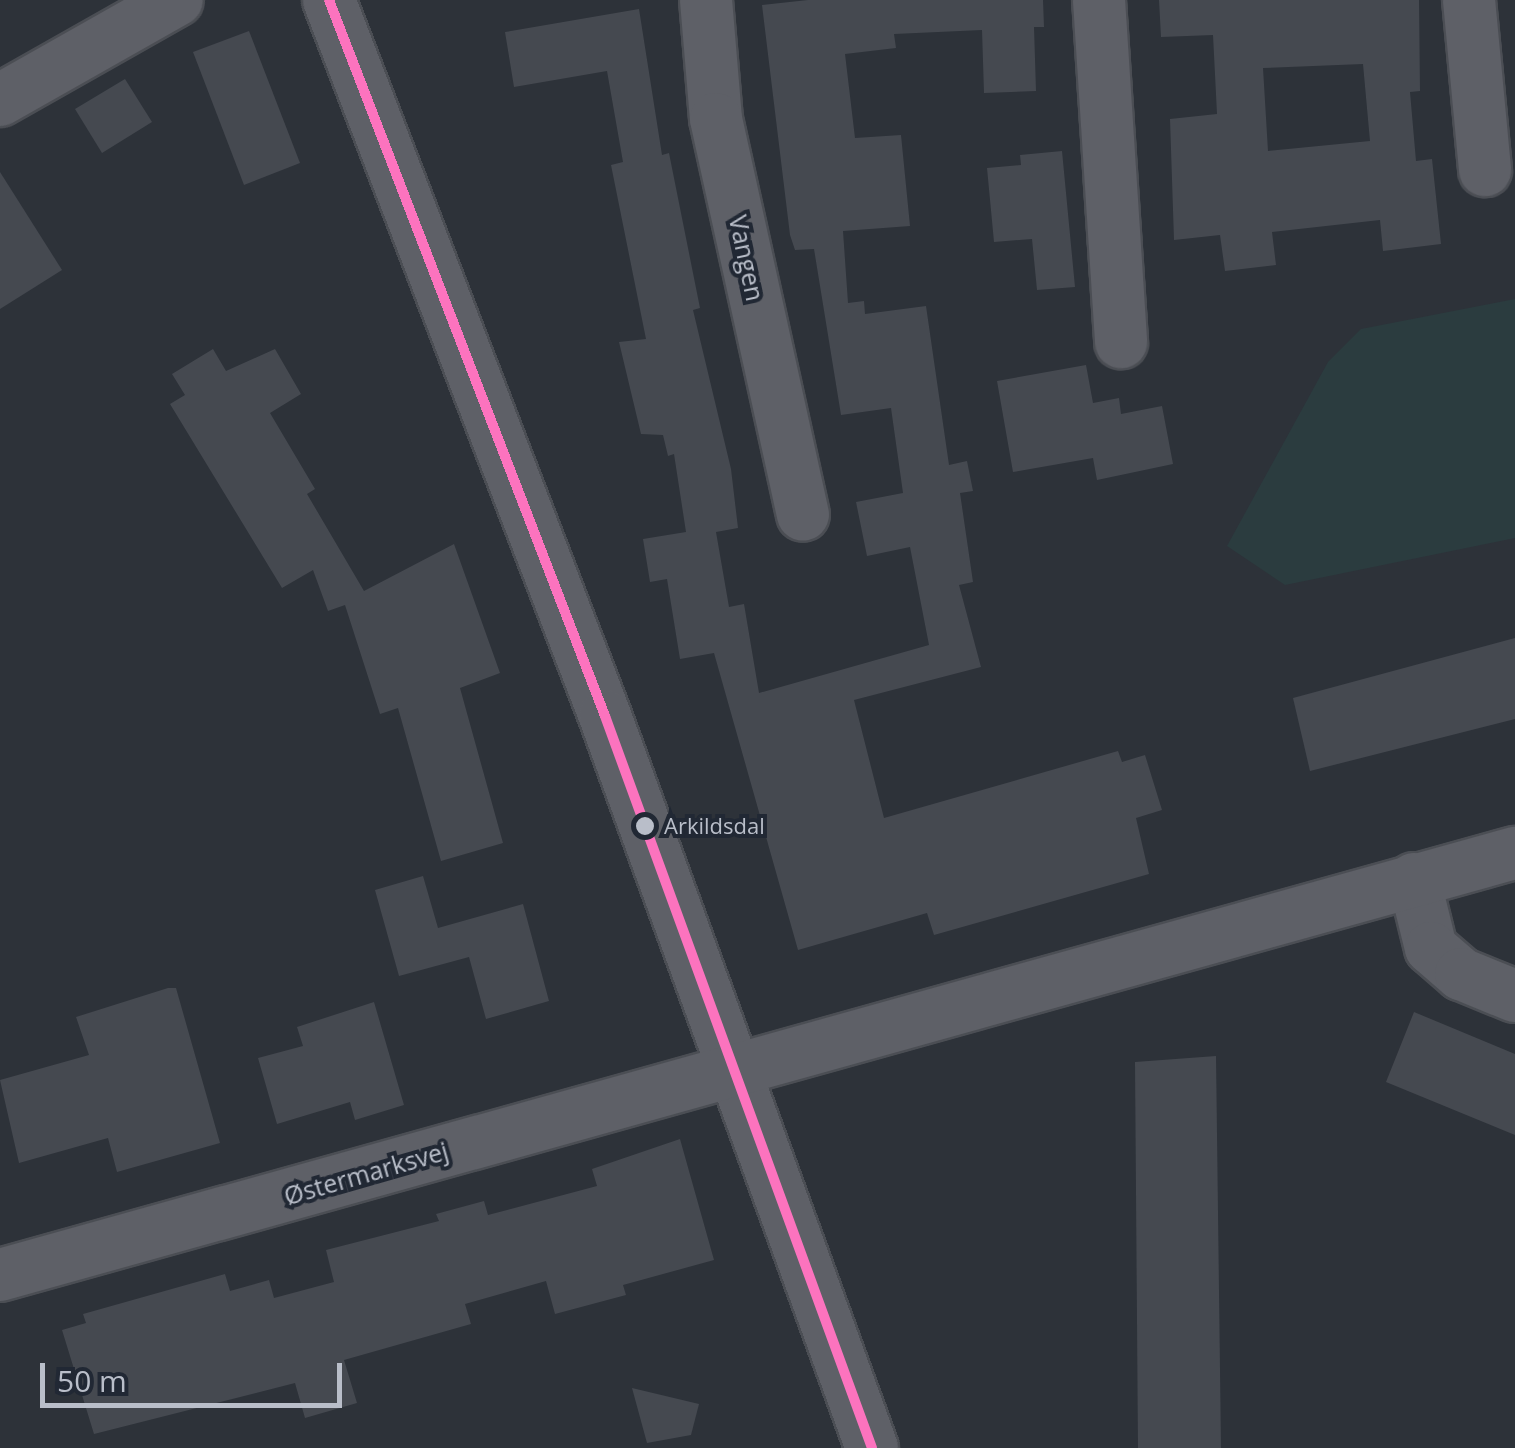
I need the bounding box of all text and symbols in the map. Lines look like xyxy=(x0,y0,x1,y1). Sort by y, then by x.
street label: Vangen xyxy=(723,212,771,304)
place label: Arkildsdal xyxy=(664,813,765,839)
marker: Arkildsdal xyxy=(635,816,655,836)
street label: Østermarksvej xyxy=(280,1135,452,1211)
scale bar xyxy=(45,1343,348,1405)
text: 50 m xyxy=(57,1360,127,1401)

